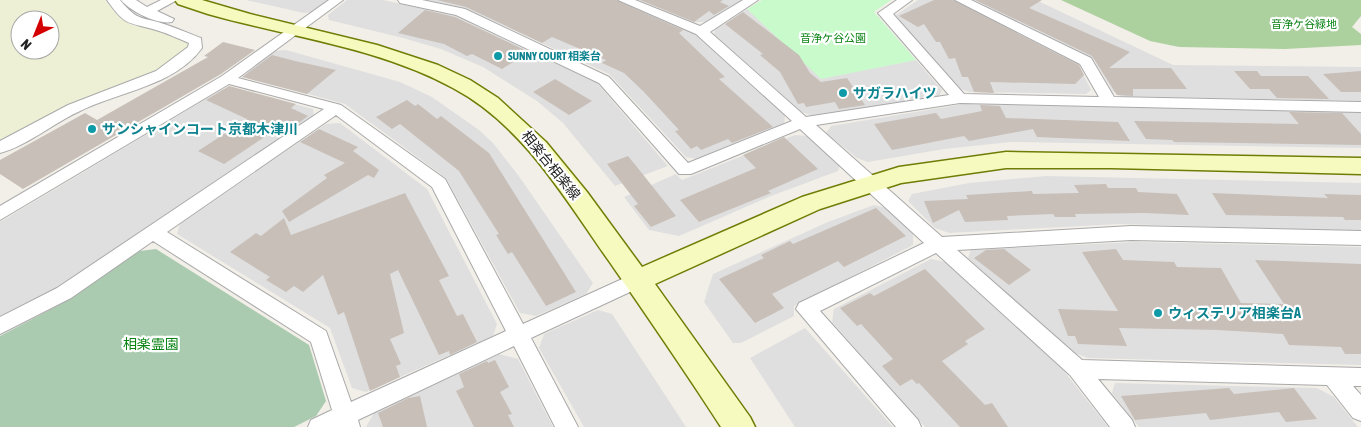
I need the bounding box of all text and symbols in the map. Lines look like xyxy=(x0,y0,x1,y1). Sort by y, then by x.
north arrow xyxy=(10,10,60,60)
park label: 音浄ケ谷緑地 xyxy=(1271,18,1337,30)
park label: 音浄ケ谷公園 xyxy=(800,32,866,44)
text: N xyxy=(18,36,35,53)
marker: SUNNY COURT 相楽台 xyxy=(492,50,504,62)
place label: SUNNY COURT 相楽台 xyxy=(508,50,601,62)
place label: サガラハイツ xyxy=(853,85,937,101)
marker: サガラハイツ xyxy=(837,87,849,99)
place label: サンシャインコート京都木津川 xyxy=(102,121,298,137)
marker: サンシャインコート京都木津川 xyxy=(86,123,98,135)
street label: 相楽台相楽線 xyxy=(518,127,584,203)
place label: ウィステリア相楽台A xyxy=(1168,305,1301,321)
marker: ウィステリア相楽台A xyxy=(1152,307,1164,319)
park label: 相楽霊園 xyxy=(123,336,179,352)

